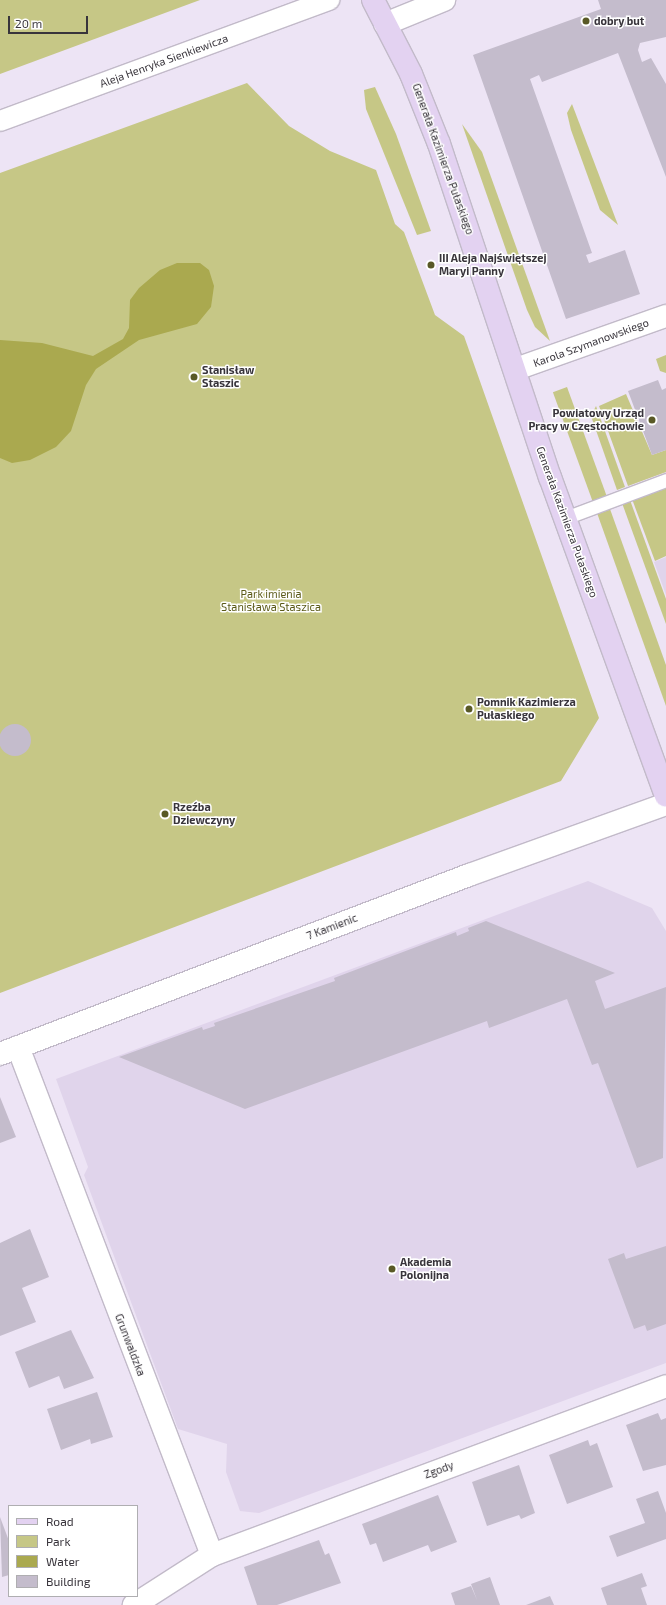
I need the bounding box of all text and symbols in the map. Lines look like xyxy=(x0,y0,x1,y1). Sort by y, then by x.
scale bar xyxy=(10,8,90,34)
place label: dobry but xyxy=(594,14,644,28)
text: 20 m xyxy=(15,16,42,30)
marker: dobry but xyxy=(581,16,591,26)
street label: Aleja Henryka Sienkiewicza xyxy=(98,32,230,90)
street label: Generała Kazimierza Pułaskiego xyxy=(409,82,477,236)
place label: III Aleja Najświętszej Maryi Panny xyxy=(439,252,547,278)
marker: III Aleja Najświętszej Maryi Panny xyxy=(426,260,436,270)
street label: Karola Szymanowskiego xyxy=(531,316,651,370)
place label: Stanisław Staszic xyxy=(202,364,254,390)
marker: Stanisław Staszic xyxy=(189,372,199,382)
place label: Powiatowy Urząd Pracy w Częstochowie xyxy=(528,407,644,433)
marker: Powiatowy Urząd Pracy w Częstochowie xyxy=(647,415,657,425)
street label: Generała Kazimierza Pułaskiego xyxy=(533,445,601,599)
park label: Park imienia Stanisława Staszica xyxy=(221,588,321,614)
place label: Pomnik Kazimierza Pułaskiego xyxy=(477,696,576,722)
marker: Pomnik Kazimierza Pułaskiego xyxy=(464,704,474,714)
place label: Rzeźba Dziewczyny xyxy=(173,801,235,827)
marker: Rzeźba Dziewczyny xyxy=(160,809,170,819)
street label: 7 Kamienic xyxy=(305,911,359,943)
place label: Akademia Polonijna xyxy=(400,1256,451,1282)
marker: Akademia Polonijna xyxy=(387,1264,397,1274)
street label: Grunwaldzka xyxy=(112,1312,148,1378)
street label: Zgody xyxy=(422,1459,456,1481)
legend xyxy=(8,1505,138,1597)
text: Road xyxy=(46,1514,74,1528)
text: Park xyxy=(46,1534,71,1548)
text: Water xyxy=(46,1554,80,1568)
text: Building xyxy=(46,1574,90,1588)

